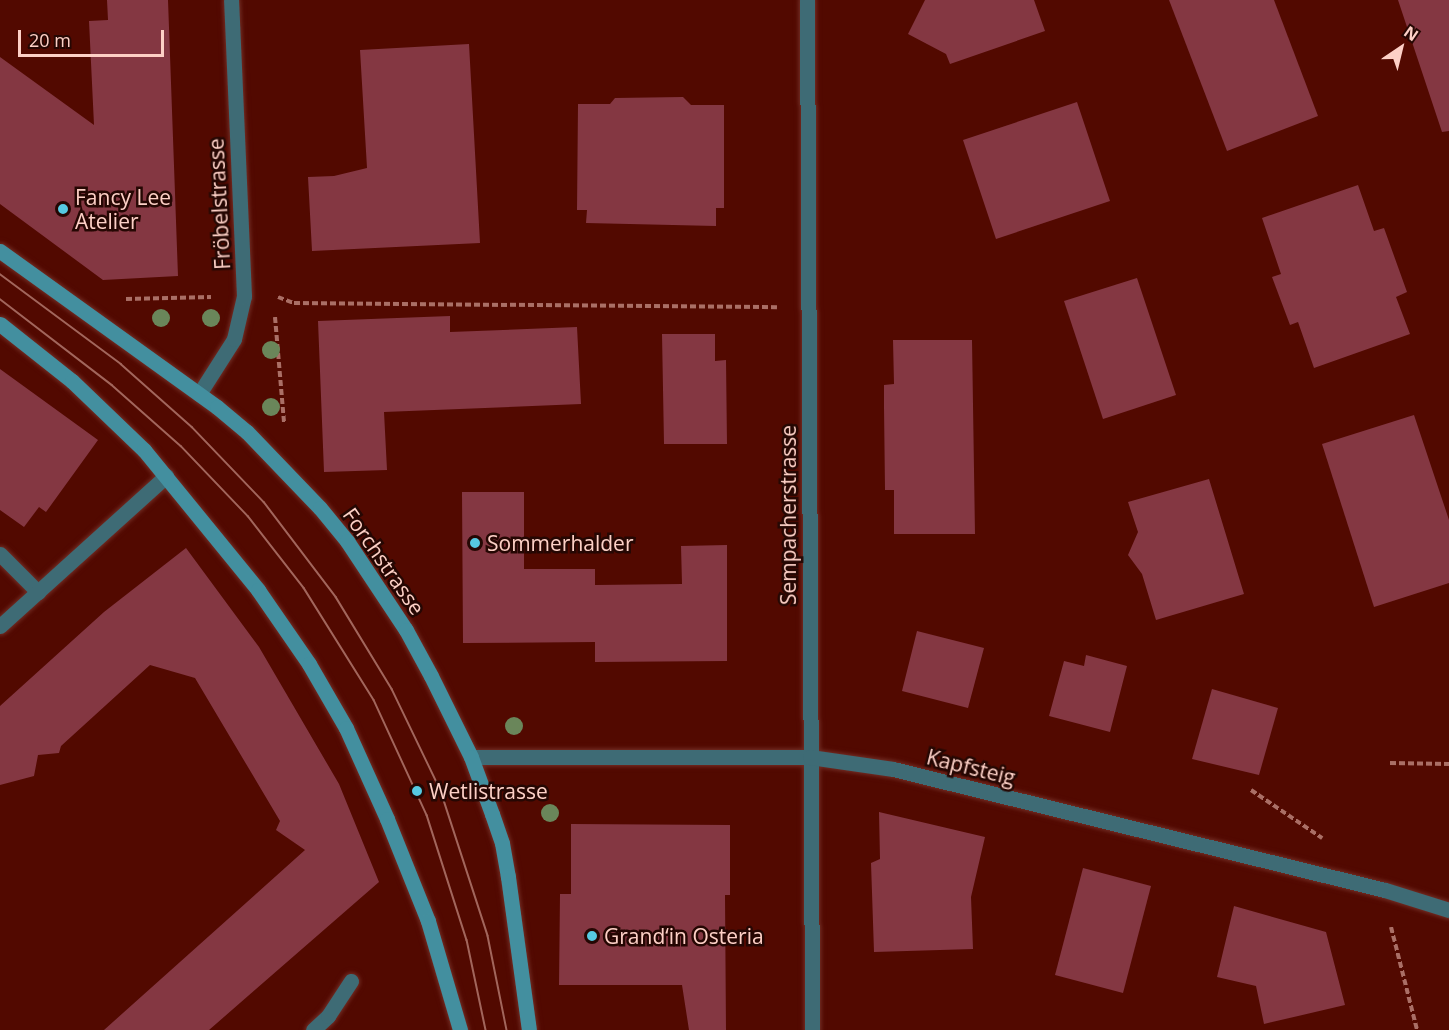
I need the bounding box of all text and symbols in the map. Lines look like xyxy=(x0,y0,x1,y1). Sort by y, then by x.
scale bar xyxy=(21,18,166,56)
north arrow xyxy=(1371,18,1431,78)
text: N xyxy=(1400,21,1423,46)
text: 20 m xyxy=(29,28,71,52)
street label: Fröbelstrasse xyxy=(203,138,235,270)
place label: Fancy Lee Atelier xyxy=(75,184,171,234)
marker: Fancy Lee Atelier xyxy=(56,202,70,216)
street label: Sempacherstrasse xyxy=(775,425,801,605)
street label: Forchstrasse xyxy=(338,503,430,619)
place label: Sommerhalder xyxy=(487,530,633,556)
marker: Sommerhalder xyxy=(468,536,482,550)
street label: Kapfsteig xyxy=(924,744,1018,790)
place label: Wetlistrasse xyxy=(429,778,548,804)
marker: Wetlistrasse xyxy=(410,784,424,798)
place label: Grand‘in Osteria xyxy=(604,923,764,949)
marker: Grand‘in Osteria xyxy=(585,929,599,943)

